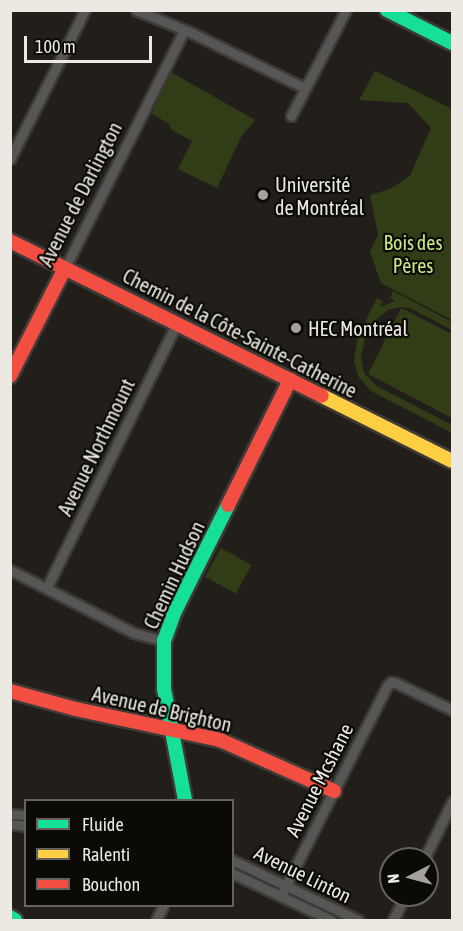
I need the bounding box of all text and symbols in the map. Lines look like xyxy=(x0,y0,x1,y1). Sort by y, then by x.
scale bar xyxy=(27,24,154,62)
text: 100 m xyxy=(35,36,76,57)
street label: Avenue de Darlington xyxy=(33,118,127,270)
place label: Université de Montréal xyxy=(275,172,364,219)
marker: Université de Montréal xyxy=(256,188,270,202)
park label: Bois des Pères xyxy=(384,231,442,278)
street label: Chemin de la Côte-Sainte-Catherine xyxy=(119,263,361,403)
place label: HEC Montréal xyxy=(308,316,408,340)
marker: HEC Montréal xyxy=(289,321,303,335)
street label: Avenue Northmount xyxy=(52,375,140,519)
street label: Chemin Hudson xyxy=(139,517,209,633)
street label: Avenue de Brighton xyxy=(90,681,234,737)
street label: Avenue Mcshane xyxy=(280,719,358,841)
legend xyxy=(24,799,234,907)
text: Fluide xyxy=(82,814,124,835)
street label: Avenue Linton xyxy=(251,840,355,908)
text: Ralenti xyxy=(82,844,130,865)
north arrow xyxy=(379,847,439,907)
text: N xyxy=(384,873,403,884)
text: Bouchon xyxy=(82,874,140,895)

